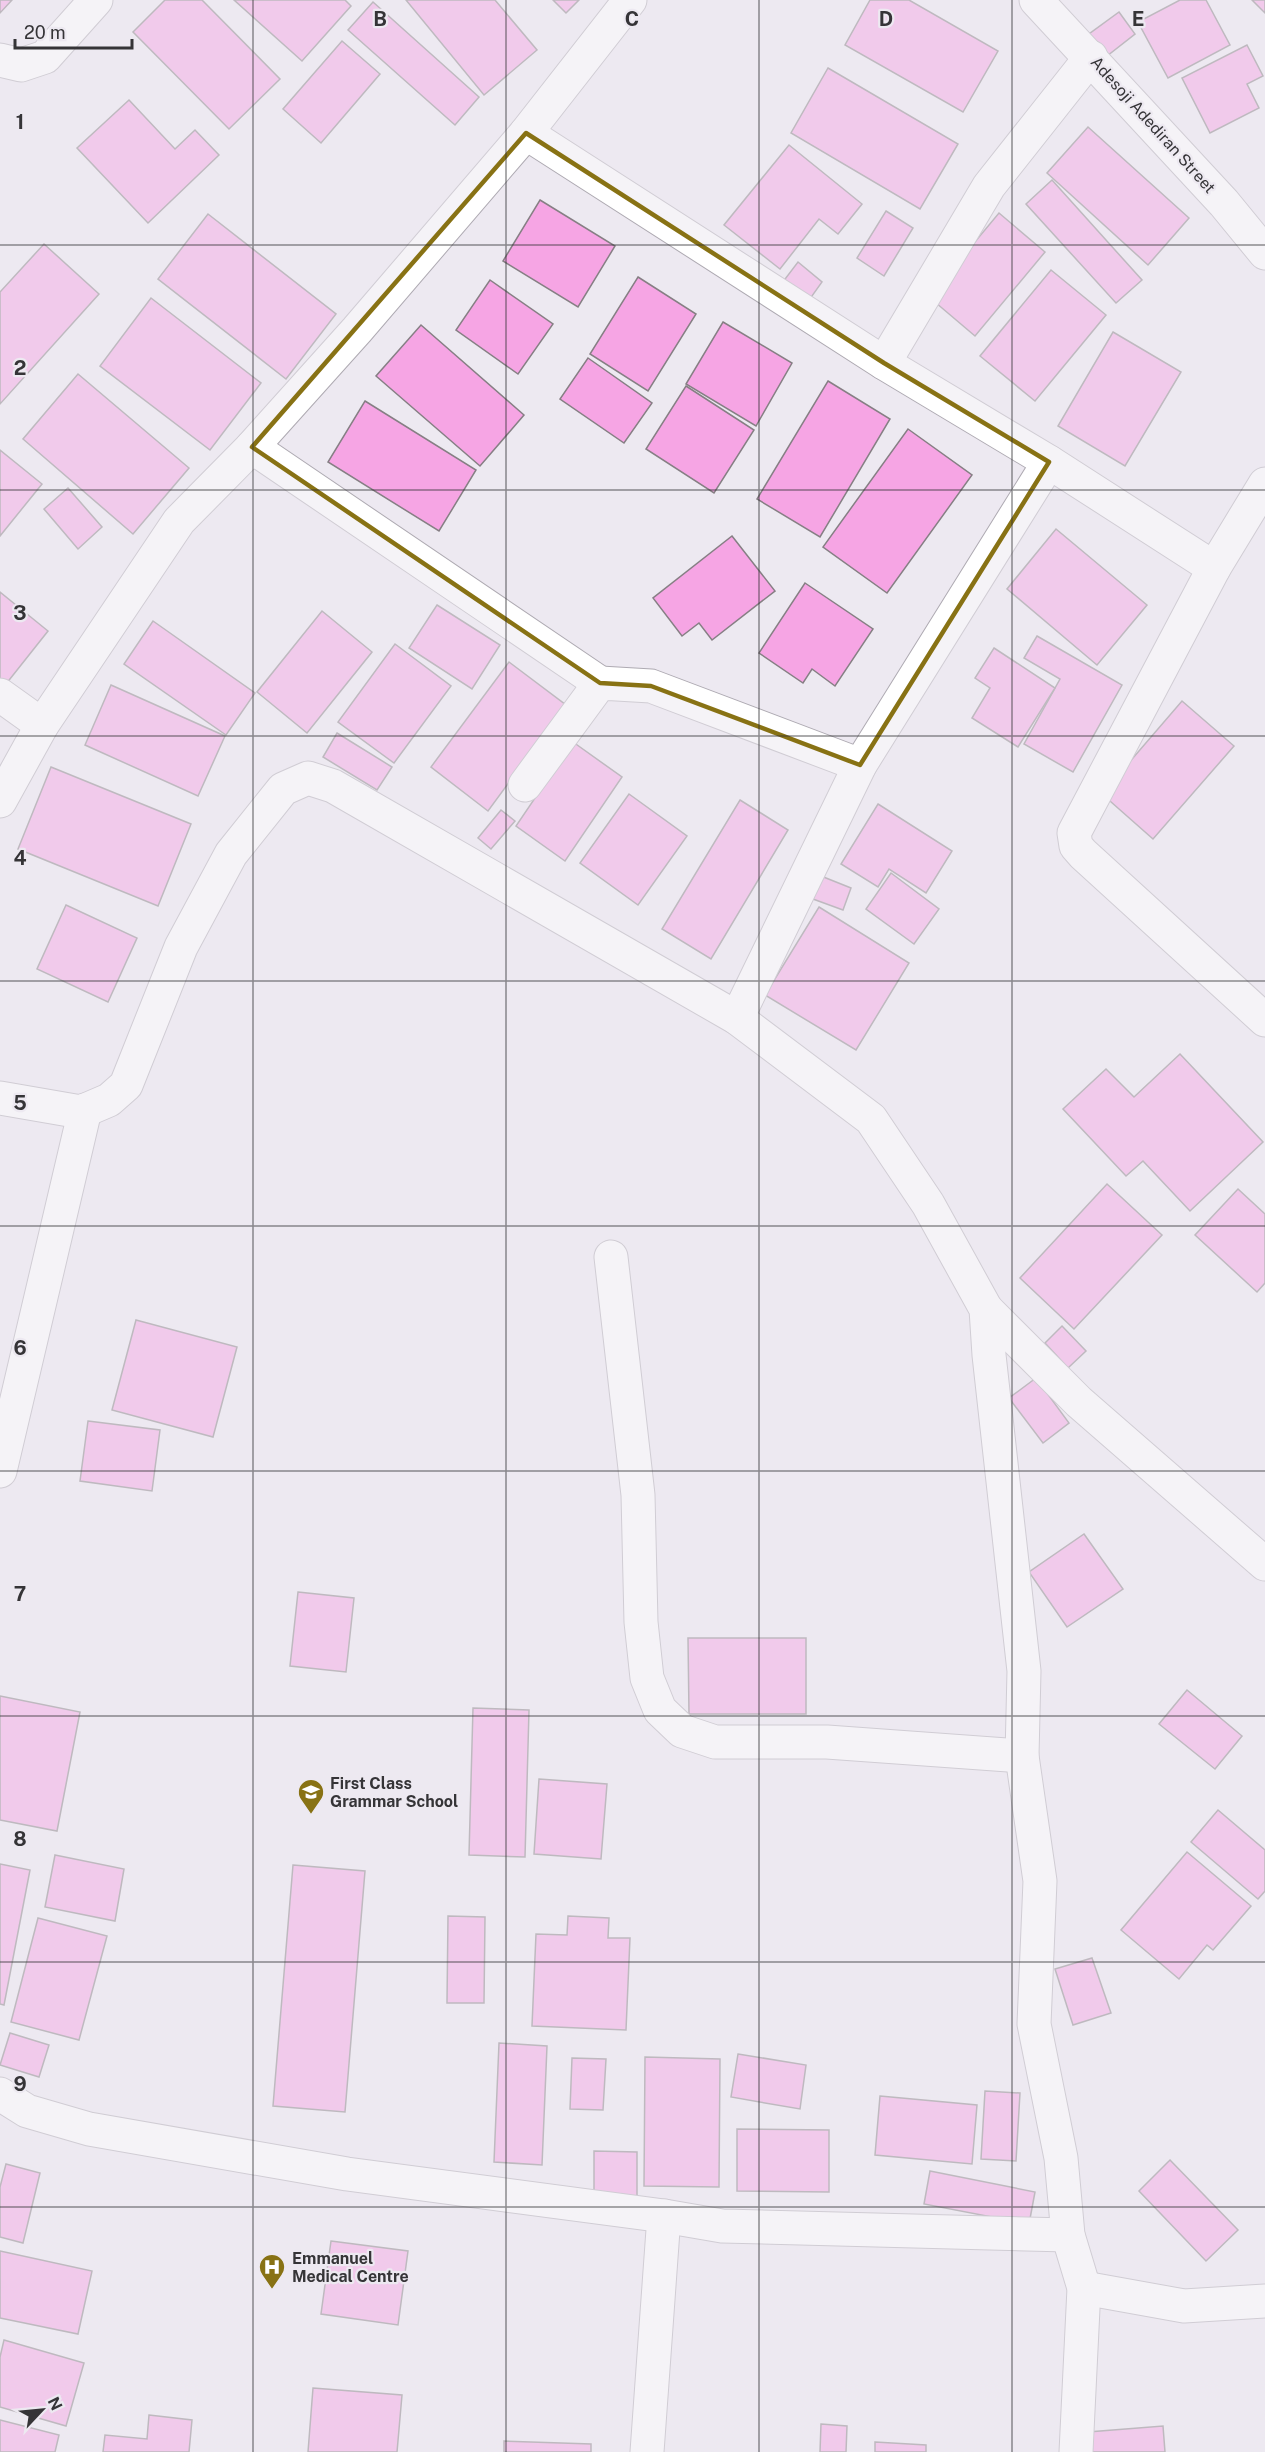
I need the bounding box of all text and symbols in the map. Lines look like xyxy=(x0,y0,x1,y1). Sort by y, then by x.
text: B xyxy=(373,7,387,31)
text: C xyxy=(625,7,639,31)
text: D xyxy=(879,7,893,31)
text: E xyxy=(1132,7,1144,31)
scale bar xyxy=(15,12,132,50)
text: 20 m xyxy=(24,22,66,43)
street label: Adesoji Adediran Street xyxy=(1087,53,1219,197)
text: 1 xyxy=(16,110,24,134)
text: 2 xyxy=(14,356,26,380)
text: 3 xyxy=(13,601,27,625)
text: 4 xyxy=(13,846,27,870)
text: 5 xyxy=(13,1091,27,1115)
text: 6 xyxy=(13,1336,27,1360)
text: 7 xyxy=(14,1582,26,1606)
place label: First Class Grammar School xyxy=(330,1774,458,1811)
school or university icon: First Class Grammar School xyxy=(296,1777,326,1815)
text: 8 xyxy=(13,1827,27,1851)
text: 9 xyxy=(13,2072,27,2096)
place label: Emmanuel Medical Centre xyxy=(292,2249,409,2286)
hospital icon: Emmanuel Medical Centre xyxy=(257,2252,287,2290)
north arrow xyxy=(12,2380,72,2440)
text: N xyxy=(44,2394,66,2413)

